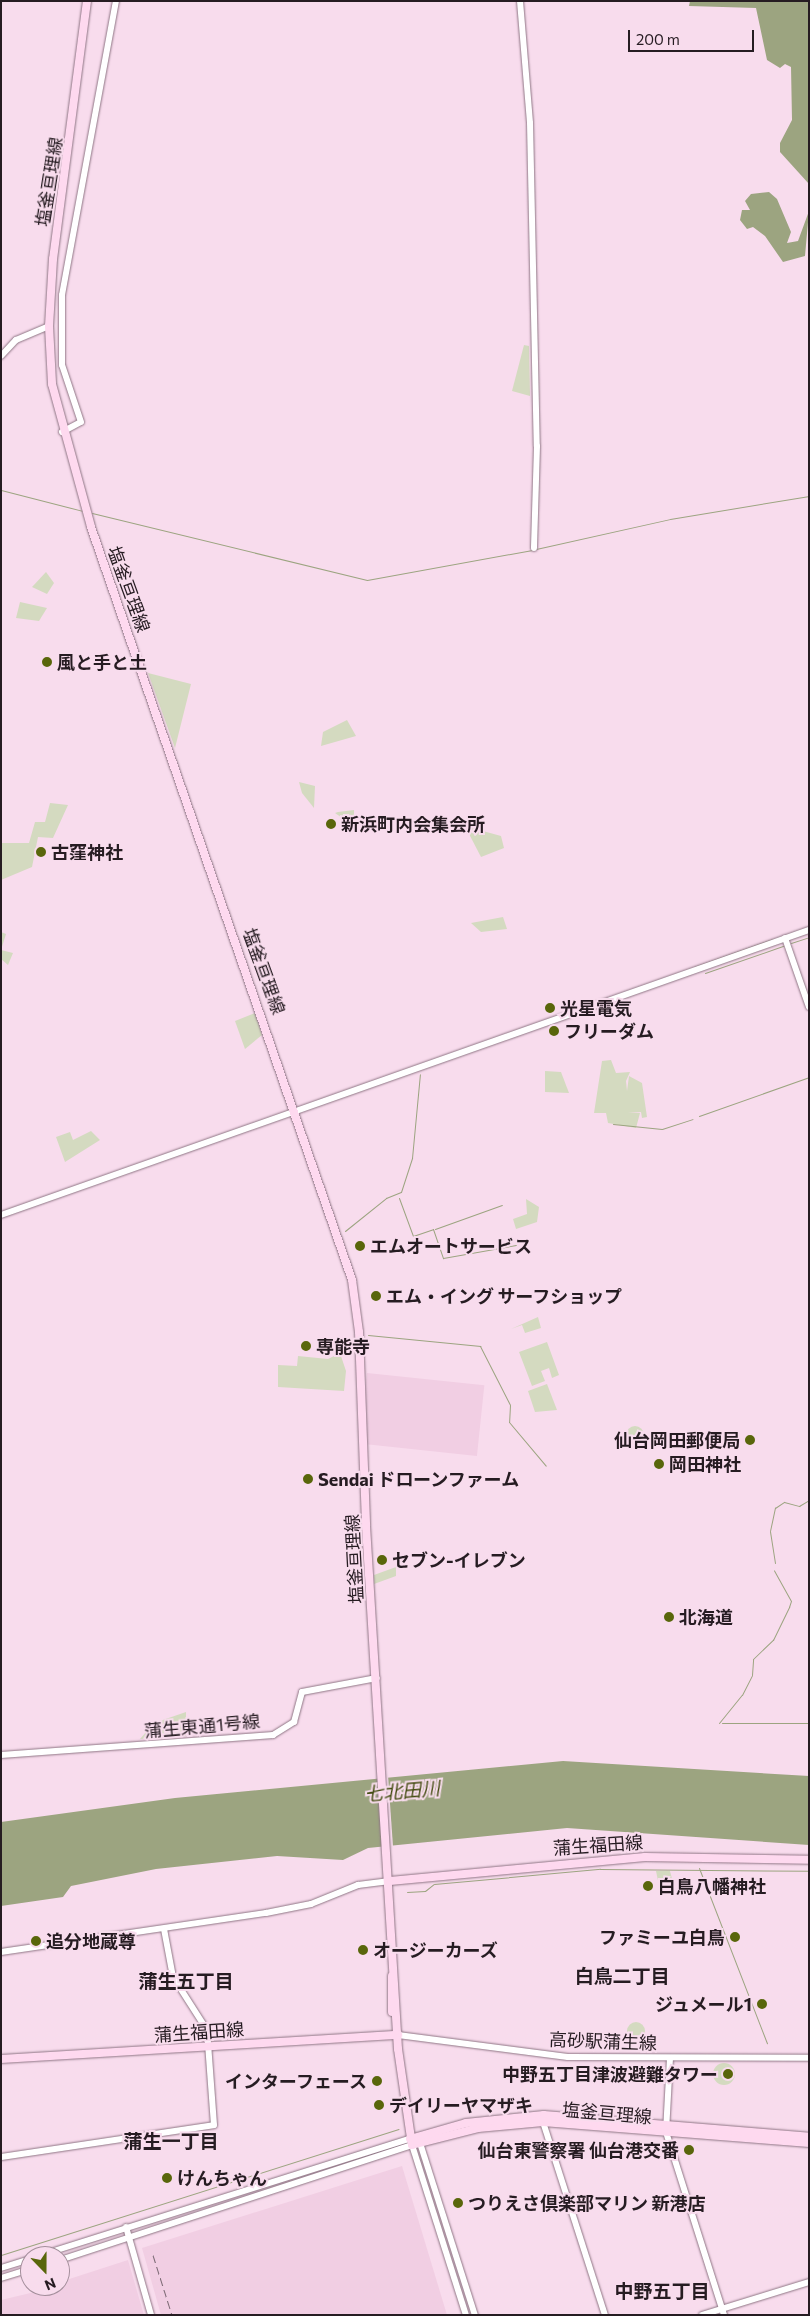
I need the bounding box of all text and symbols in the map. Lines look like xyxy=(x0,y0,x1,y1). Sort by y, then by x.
scale bar xyxy=(630,20,756,52)
text: 200 m xyxy=(636,30,680,48)
street label: 塩釜亘理線 xyxy=(31,136,67,228)
street label: 塩釜亘理線 xyxy=(103,543,155,635)
place label: 風と手と土 xyxy=(57,651,147,673)
marker: 風と手と土 xyxy=(41,656,53,668)
place label: 新浜町内会集会所 xyxy=(341,813,485,835)
marker: 新浜町内会集会所 xyxy=(325,818,337,830)
place label: 古窪神社 xyxy=(51,841,123,863)
marker: 古窪神社 xyxy=(35,846,47,858)
street label: 塩釜亘理線 xyxy=(238,925,290,1017)
place label: 光星電気 xyxy=(560,997,632,1019)
marker: 光星電気 xyxy=(544,1002,556,1014)
place label: フリーダム xyxy=(564,1020,654,1042)
marker: フリーダム xyxy=(548,1025,560,1037)
place label: エムオートサービス xyxy=(370,1235,532,1257)
marker: エムオートサービス xyxy=(354,1240,366,1252)
place label: エム・イング サーフショップ xyxy=(386,1285,623,1307)
marker: エム・イング サーフショップ xyxy=(370,1290,382,1302)
place label: 専能寺 xyxy=(316,1335,370,1357)
marker: 専能寺 xyxy=(300,1340,312,1352)
place label: 仙台岡田郵便局 xyxy=(614,1429,740,1451)
marker: 仙台岡田郵便局 xyxy=(744,1434,756,1446)
place label: 岡田神社 xyxy=(669,1453,741,1475)
marker: 岡田神社 xyxy=(653,1458,665,1470)
place label: Sendai ドローンファーム xyxy=(318,1468,521,1490)
marker: Sendai ドローンファーム xyxy=(302,1473,314,1485)
street label: 塩釜亘理線 xyxy=(341,1513,367,1605)
place label: セブン-イレブン xyxy=(392,1549,526,1571)
marker: セブン-イレブン xyxy=(376,1554,388,1566)
place label: 北海道 xyxy=(679,1606,733,1628)
marker: 北海道 xyxy=(663,1611,675,1623)
street label: 蒲生東通1号線 xyxy=(143,1710,261,1742)
water label: 七北田川 xyxy=(363,1776,441,1806)
street label: 蒲生福田線 xyxy=(552,1831,644,1859)
place label: 白鳥八幡神社 xyxy=(658,1875,766,1897)
marker: 白鳥八幡神社 xyxy=(642,1880,654,1892)
place label: ファミーユ白鳥 xyxy=(599,1926,725,1948)
place label: 追分地蔵尊 xyxy=(46,1930,136,1952)
marker: ファミーユ白鳥 xyxy=(729,1931,741,1943)
marker: 追分地蔵尊 xyxy=(30,1935,42,1947)
place label: オージーカーズ xyxy=(373,1939,499,1961)
marker: オージーカーズ xyxy=(357,1944,369,1956)
district label: 白鳥二丁目 xyxy=(575,1965,669,1987)
district label: 蒲生五丁目 xyxy=(139,1970,233,1992)
place label: ジュメール1 xyxy=(654,1993,752,2015)
marker: ジュメール1 xyxy=(756,1998,768,2010)
street label: 蒲生福田線 xyxy=(153,2018,245,2046)
street label: 高砂駅蒲生線 xyxy=(549,2028,657,2054)
place label: 中野五丁目津波避難タワー xyxy=(502,2063,718,2085)
marker: 中野五丁目津波避難タワー xyxy=(722,2068,734,2080)
place label: インターフェース xyxy=(223,2070,367,2092)
marker: インターフェース xyxy=(371,2075,383,2087)
place label: デイリーヤマザキ xyxy=(389,2094,533,2116)
street label: 塩釜亘理線 xyxy=(561,2098,653,2128)
marker: デイリーヤマザキ xyxy=(373,2099,385,2111)
district label: 蒲生一丁目 xyxy=(124,2130,218,2152)
place label: 仙台東警察署 仙台港交番 xyxy=(478,2139,679,2161)
marker: 仙台東警察署 仙台港交番 xyxy=(683,2144,695,2156)
place label: けんちゃん xyxy=(177,2167,267,2189)
marker: けんちゃん xyxy=(161,2172,173,2184)
place label: つりえさ倶楽部マリン 新港店 xyxy=(468,2192,705,2214)
marker: つりえさ倶楽部マリン 新港店 xyxy=(452,2197,464,2209)
north arrow xyxy=(20,2246,70,2296)
text: N xyxy=(42,2275,58,2294)
district label: 中野五丁目 xyxy=(615,2280,709,2302)

